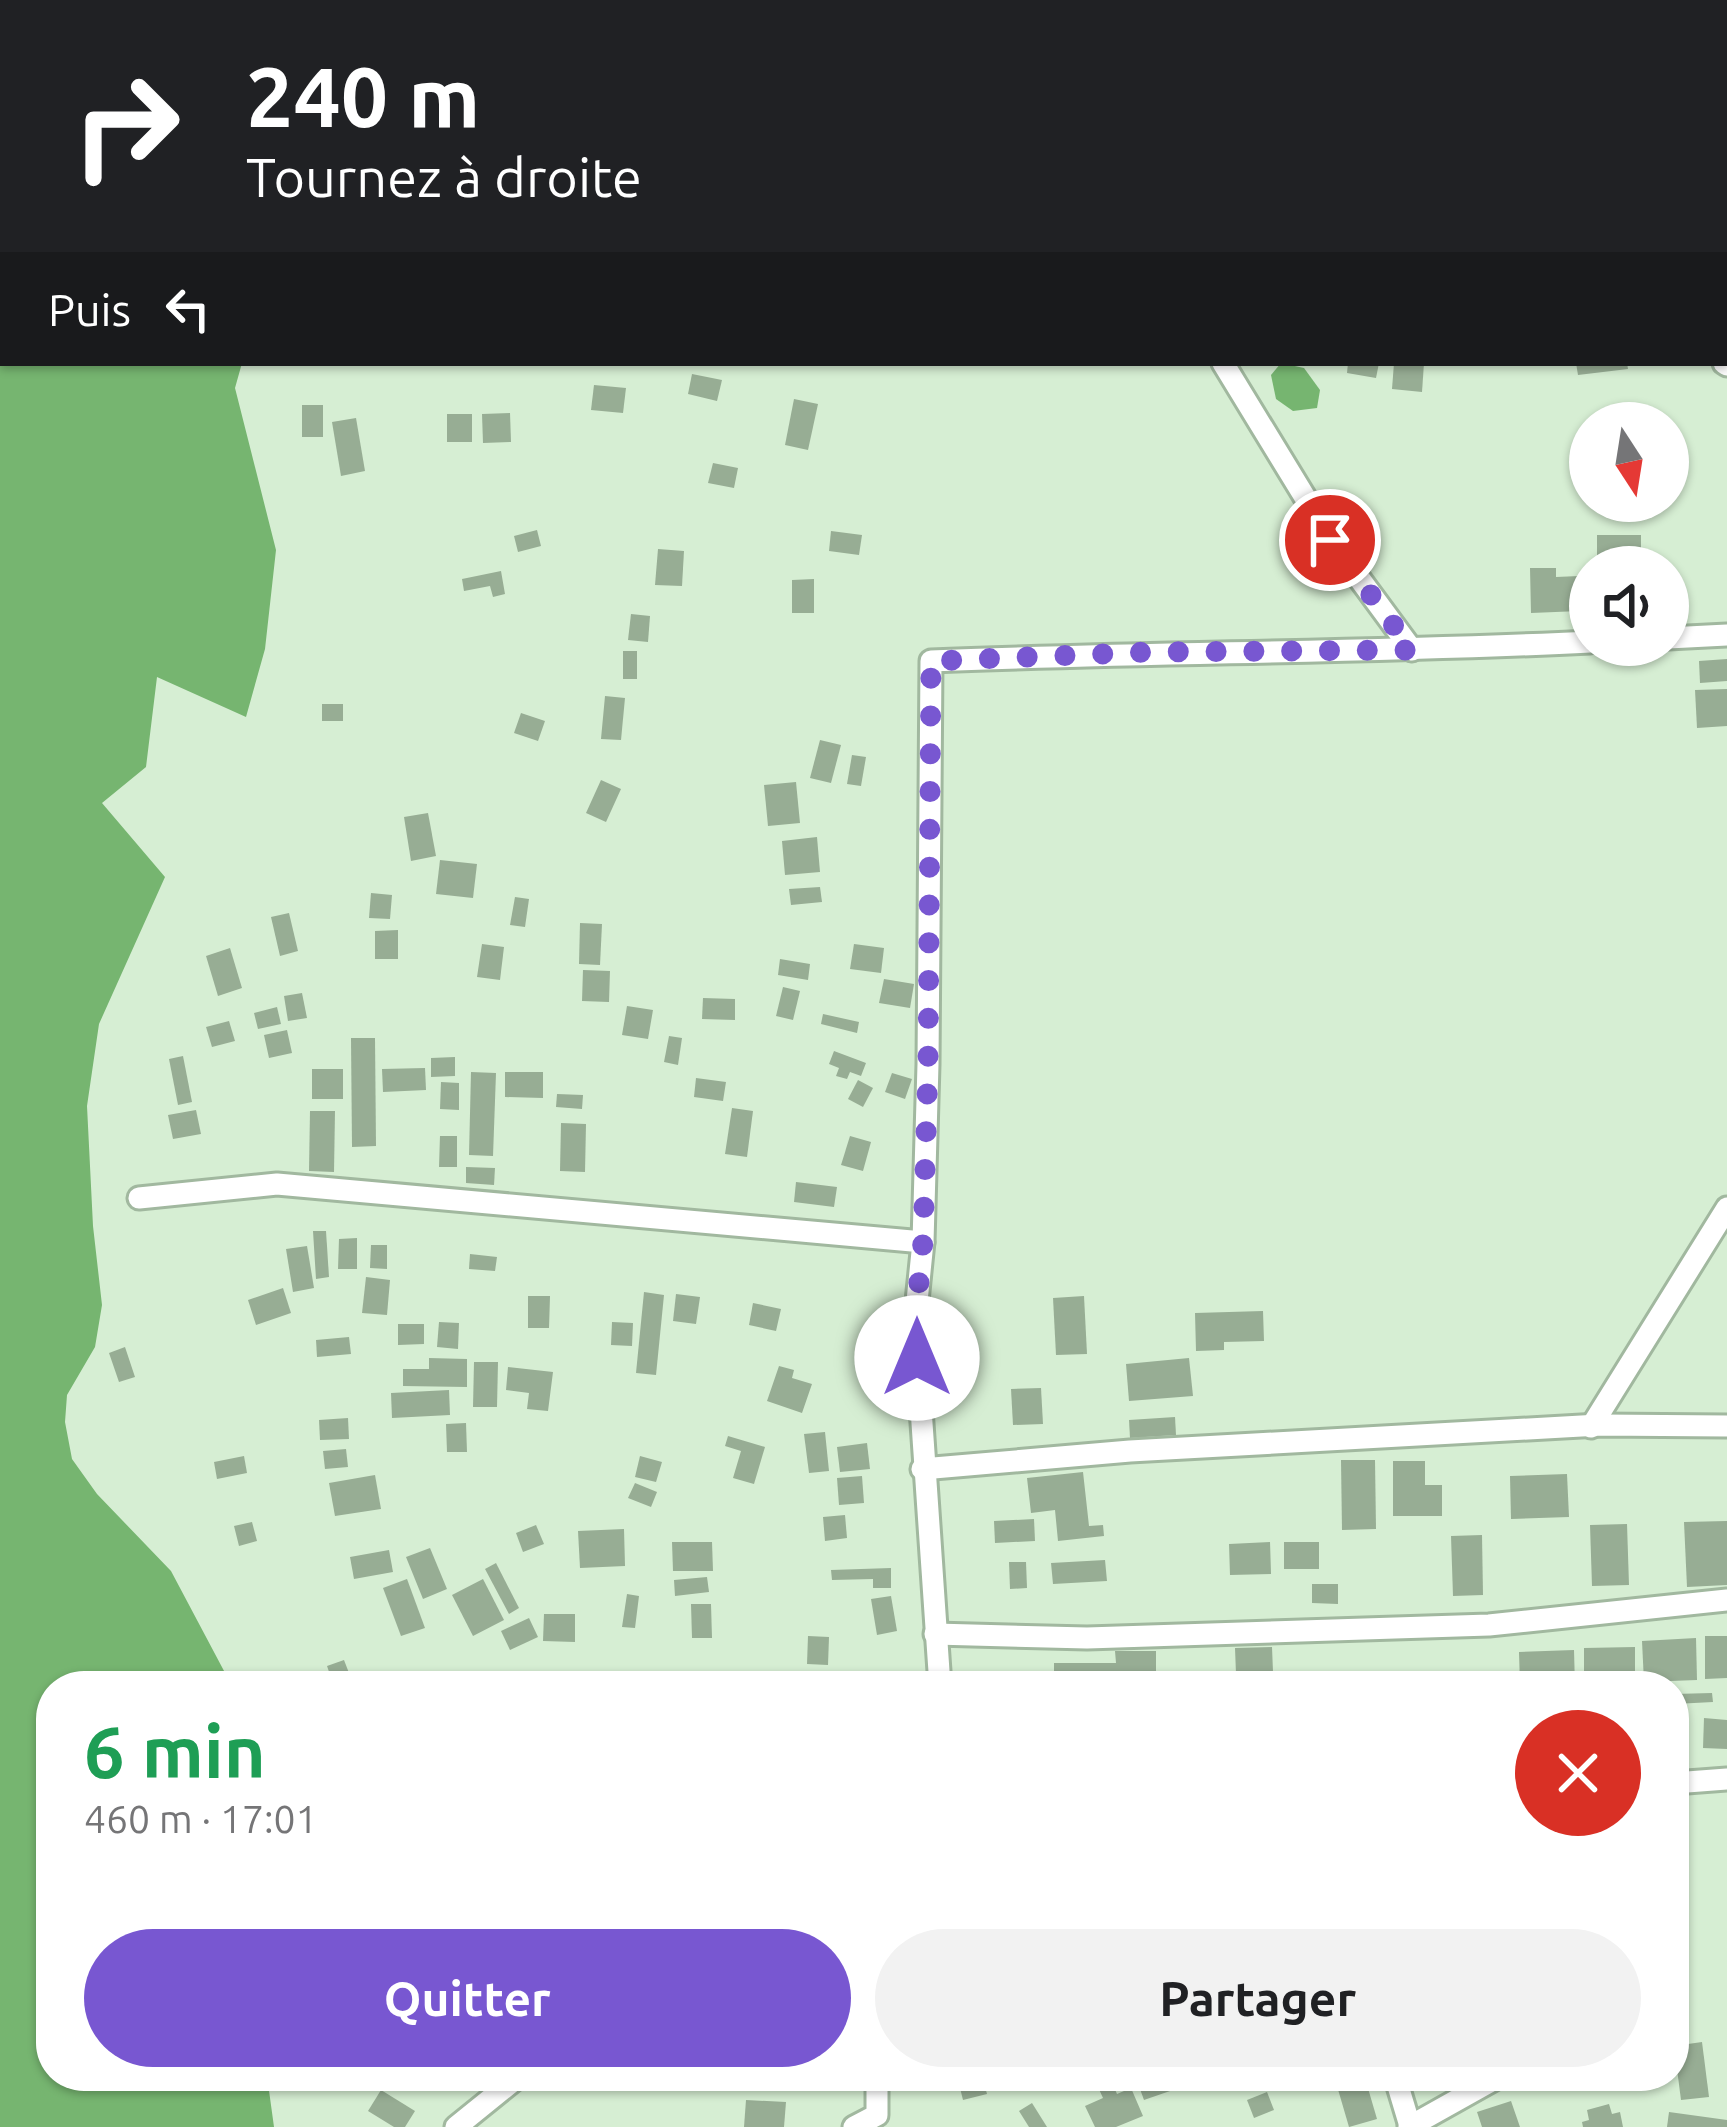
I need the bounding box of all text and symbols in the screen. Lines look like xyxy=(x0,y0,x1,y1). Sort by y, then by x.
icon: right xyxy=(48,48,204,204)
text: 240 m xyxy=(246,49,480,143)
text: Tournez à droite xyxy=(246,147,642,207)
icon: left xyxy=(155,276,221,342)
text: Puis xyxy=(48,284,131,335)
north arrow xyxy=(1569,402,1689,522)
map controls xyxy=(1569,402,1689,666)
pin xyxy=(1279,489,1381,591)
icon: arrive xyxy=(1297,507,1363,573)
button: sound xyxy=(1569,546,1689,666)
position arrow xyxy=(854,1295,980,1421)
button: close xyxy=(1515,1710,1641,1836)
text: 6 min xyxy=(84,1711,266,1792)
text: 460 m · 17:01 xyxy=(84,1797,318,1840)
button: Quitter xyxy=(84,1929,851,2067)
button: Partager xyxy=(875,1929,1641,2067)

